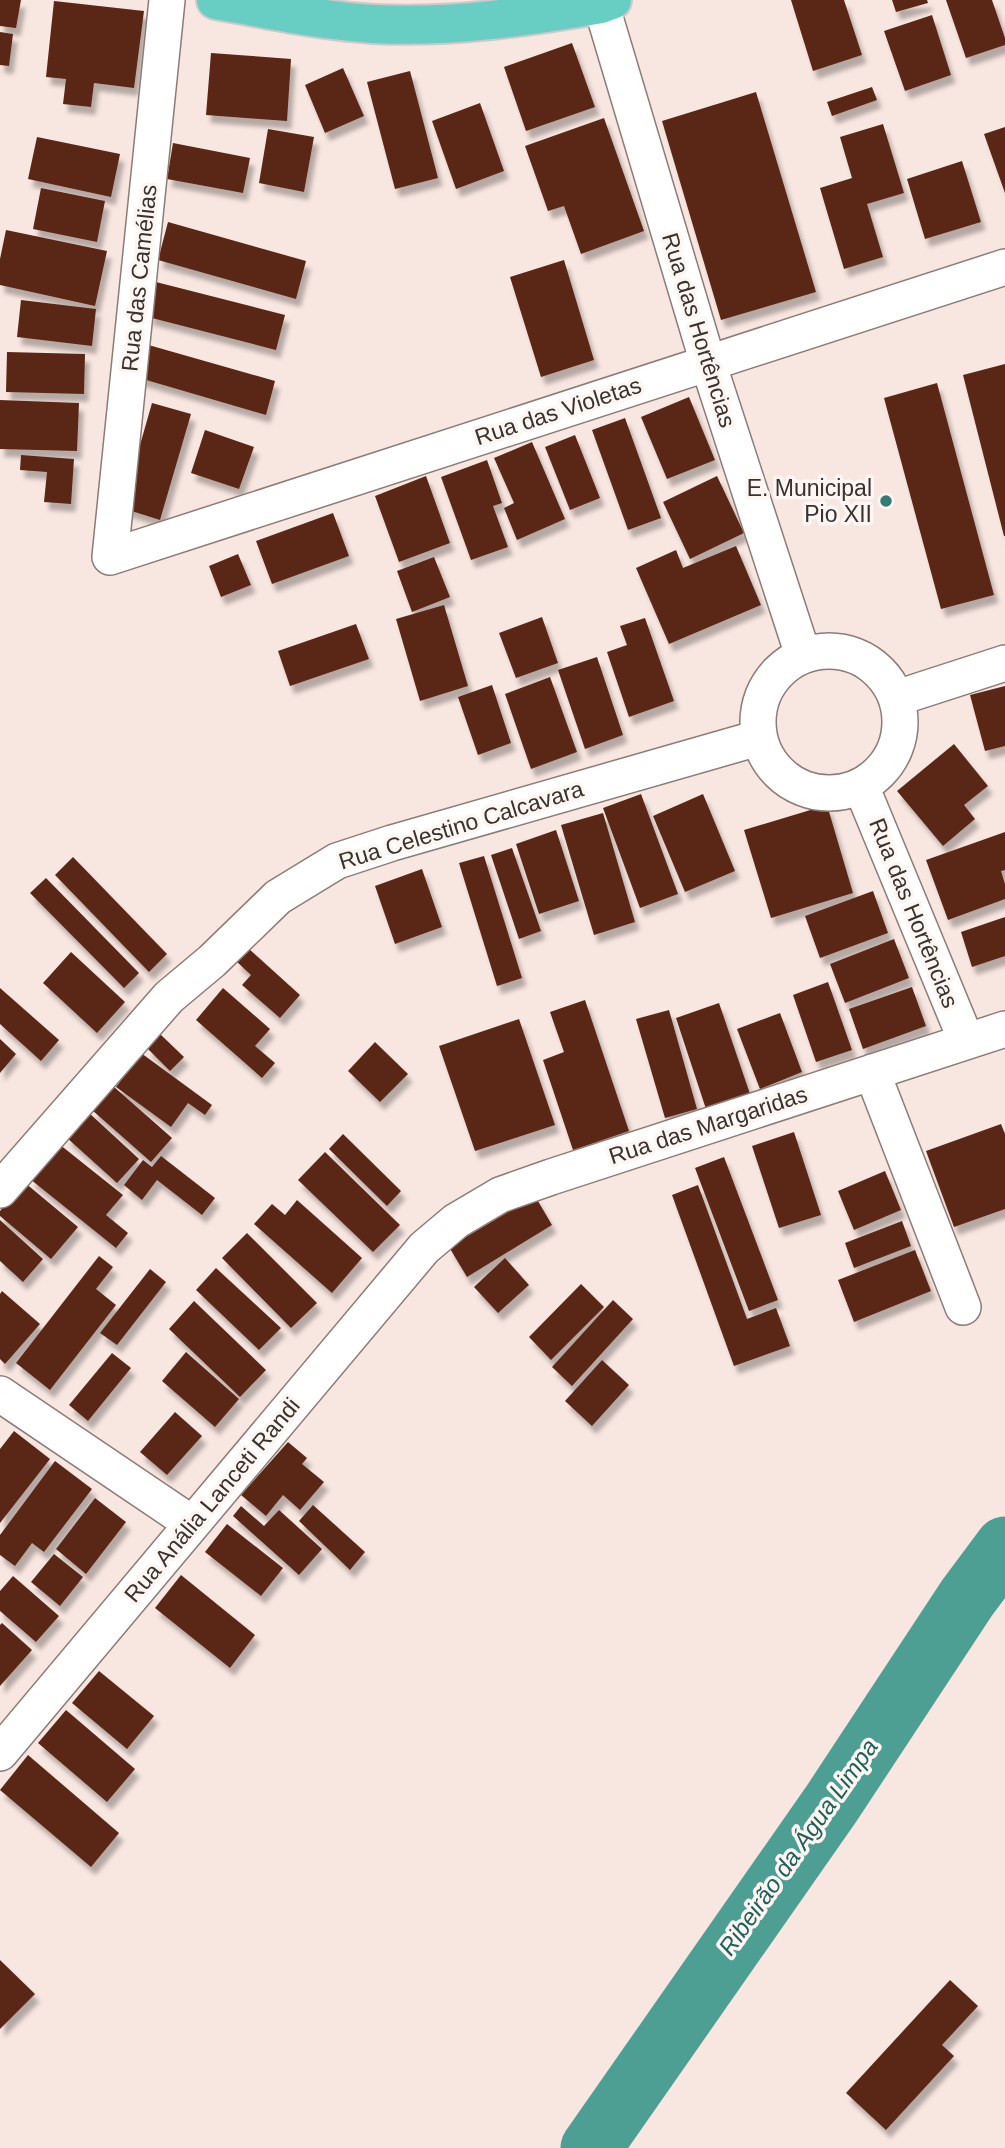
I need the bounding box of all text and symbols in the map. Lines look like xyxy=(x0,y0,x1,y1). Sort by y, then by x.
street label: Rua das Camélias xyxy=(116,183,162,373)
street label: Rua das Hortências xyxy=(657,230,741,430)
street label: Rua das Violetas xyxy=(471,372,645,450)
place label: E. Municipal Pio XII xyxy=(747,475,872,527)
marker: E. Municipal Pio XII xyxy=(878,493,894,509)
street label: Rua Celestino Calcavara xyxy=(336,775,587,875)
street label: Rua das Hortências xyxy=(864,814,964,1012)
street label: Rua das Margaridas xyxy=(605,1081,811,1169)
street label: Rua Anália Lanceti Randi xyxy=(119,1393,305,1607)
water label: Ribeirão da Água Limpa xyxy=(713,1734,883,1960)

